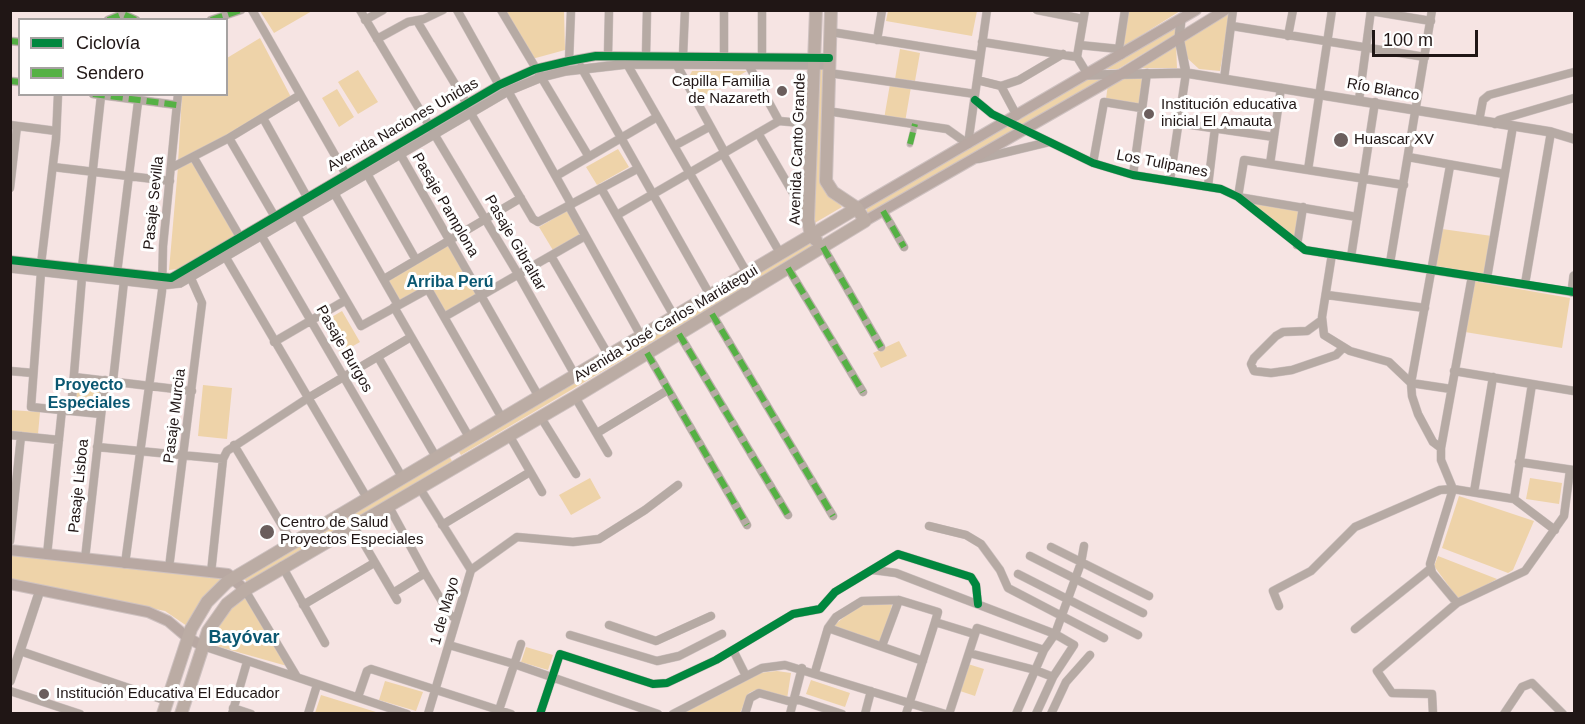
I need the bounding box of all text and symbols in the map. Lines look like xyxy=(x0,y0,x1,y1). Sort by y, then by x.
legend xyxy=(18,18,228,96)
scale bar xyxy=(1375,18,1482,56)
text: 100 m xyxy=(1383,30,1433,50)
text: Ciclovía xyxy=(76,33,140,53)
text: Sendero xyxy=(76,63,144,83)
place label: Capilla Familia de Nazareth xyxy=(672,73,770,108)
street label: Avenida Canto Grande xyxy=(786,73,810,225)
street label: Avenida Naciones Unidas xyxy=(324,74,482,176)
street label: Río Blanco xyxy=(1345,75,1421,105)
marker: Capilla Familia de Nazareth xyxy=(775,84,789,98)
place label: Institución educativa inicial El Amauta xyxy=(1161,96,1297,131)
marker: Institución educativa inicial El Amauta xyxy=(1142,107,1156,121)
marker: Huascar XV xyxy=(1332,131,1350,149)
place label: Huascar XV xyxy=(1354,131,1434,149)
street label: Los Tulipanes xyxy=(1115,146,1209,182)
street label: Pasaje Pamplona xyxy=(408,150,482,260)
street label: Pasaje Sevilla xyxy=(140,155,168,251)
street label: Pasaje Gibraltar xyxy=(480,192,550,294)
street label: Avenida José Carlos Mariátegui xyxy=(571,262,761,386)
district label: Arriba Perú xyxy=(406,273,494,293)
street label: Pasaje Burgos xyxy=(312,302,376,396)
street label: Pasaje Murcia xyxy=(160,368,190,464)
district label: Proyecto Especiales xyxy=(48,376,130,414)
street label: Pasaje Lisboa xyxy=(65,438,93,534)
place label: Centro de Salud Proyectos Especiales xyxy=(280,514,423,549)
marker: Centro de Salud Proyectos Especiales xyxy=(258,523,276,541)
street label: 1 de Mayo xyxy=(427,575,463,647)
district label: Bayóvar xyxy=(208,627,280,649)
place label: Institución Educativa El Educador xyxy=(56,685,279,703)
marker: Institución Educativa El Educador xyxy=(37,687,51,701)

